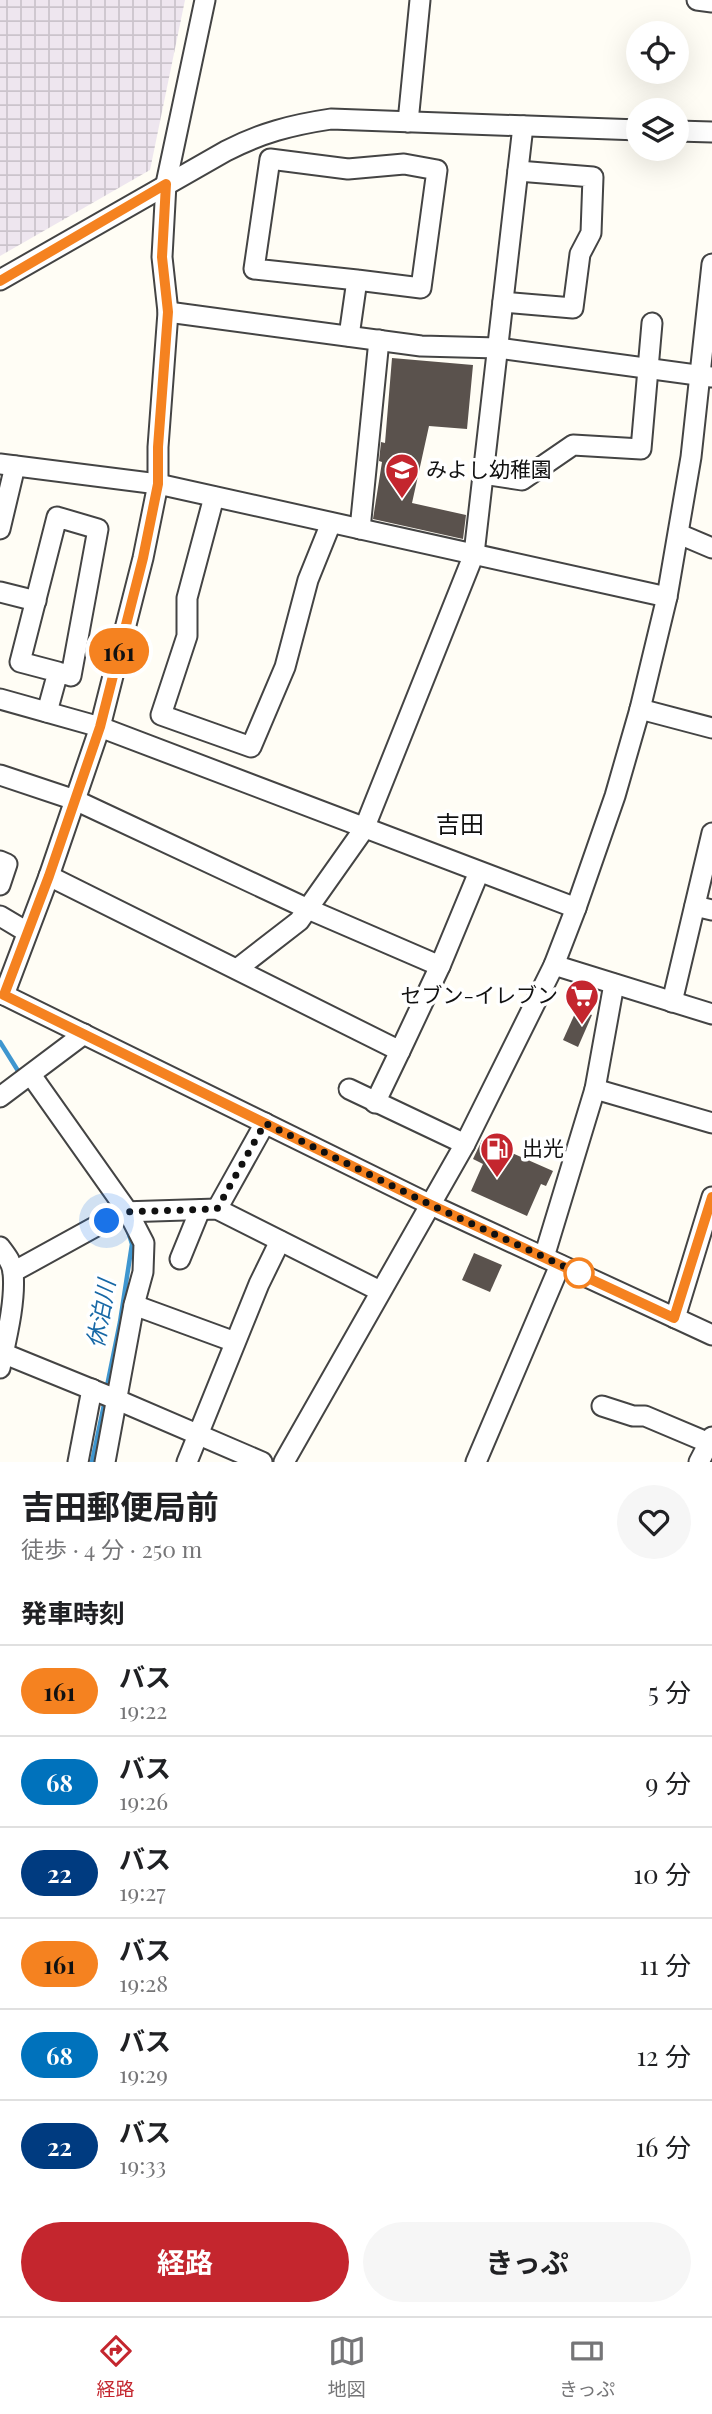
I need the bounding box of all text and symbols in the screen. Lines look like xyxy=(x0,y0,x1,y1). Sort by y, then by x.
map controls xyxy=(626,21,689,161)
button: locate xyxy=(626,21,689,84)
button: layers xyxy=(626,98,689,161)
school or university icon: みよし幼稚園 xyxy=(383,451,421,500)
place label: みよし幼稚園 xyxy=(426,454,552,482)
line badge: 161 xyxy=(79,628,159,674)
text: 161 xyxy=(103,635,135,667)
district label: 吉田 xyxy=(436,807,484,839)
supermarket icon: セブン-イレブン xyxy=(563,977,601,1026)
place label: セブン-イレブン xyxy=(401,980,558,1008)
fuel station icon: 出光 xyxy=(478,1130,516,1179)
place label: 出光 xyxy=(522,1133,564,1161)
your location xyxy=(89,1203,124,1238)
unlabelled marker xyxy=(564,1258,594,1288)
water label: 休泊川 xyxy=(78,1274,121,1350)
text: 吉田郵便局前 xyxy=(21,1483,219,1527)
button: heart xyxy=(617,1485,691,1559)
text: 徒歩 · 4 分 · 250 m xyxy=(21,1533,202,1564)
text: 発車時刻 xyxy=(21,1595,125,1630)
text: バス xyxy=(119,1659,171,1694)
text: 5 分 xyxy=(648,1674,691,1709)
text: 161 xyxy=(44,1675,75,1707)
text: 19:22 xyxy=(119,1694,167,1725)
text: バス xyxy=(119,1750,171,1785)
text: 9 分 xyxy=(645,1765,691,1800)
text: 68 xyxy=(46,1766,73,1798)
text: 19:26 xyxy=(119,1785,168,1816)
text: バス xyxy=(119,1841,171,1876)
text: 10 分 xyxy=(633,1856,691,1891)
text: 22 xyxy=(47,1857,72,1889)
text: 19:27 xyxy=(119,1876,166,1907)
text: バス xyxy=(119,1932,171,1967)
text: 11 分 xyxy=(639,1947,691,1982)
text: 161 xyxy=(44,1948,75,1980)
text: 19:28 xyxy=(119,1967,168,1998)
text: バス xyxy=(119,2023,171,2058)
text: 12 分 xyxy=(636,2038,691,2073)
text: 68 xyxy=(46,2039,73,2071)
text: 19:29 xyxy=(119,2058,168,2089)
text: バス xyxy=(119,2114,171,2149)
text: 16 分 xyxy=(635,2129,691,2164)
text: 22 xyxy=(47,2130,72,2162)
text: 19:33 xyxy=(119,2149,166,2180)
button: 経路 xyxy=(21,2222,349,2302)
button: きっぷ xyxy=(363,2222,691,2302)
tab: 経路 xyxy=(97,2332,135,2401)
tab: 地図 xyxy=(328,2332,366,2401)
tab: きっぷ xyxy=(559,2332,615,2401)

